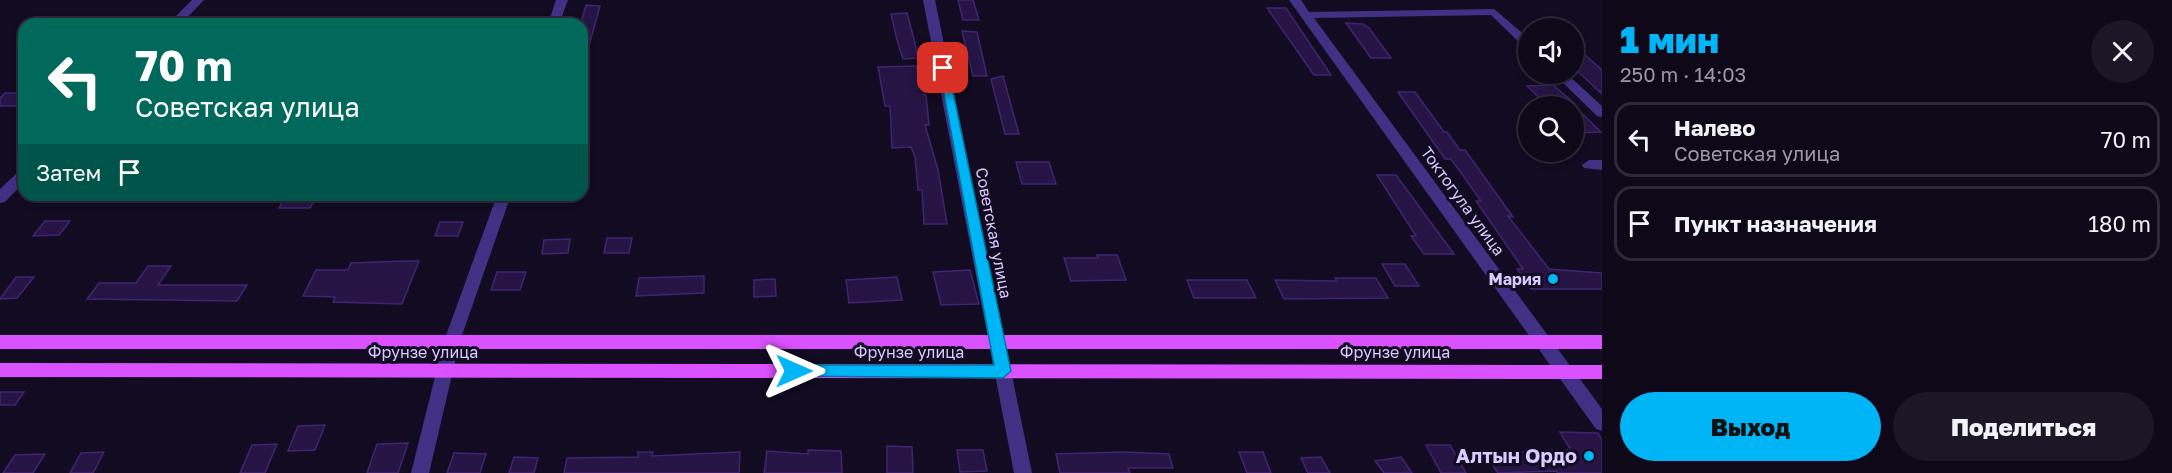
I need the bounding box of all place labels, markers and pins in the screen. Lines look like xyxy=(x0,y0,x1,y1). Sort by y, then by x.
pin xyxy=(917,42,968,93)
place label: Мария xyxy=(1489,269,1541,289)
marker: Мария xyxy=(1546,272,1560,286)
place label: Алтын Ордо xyxy=(1456,443,1577,467)
marker: Алтын Ордо xyxy=(1582,449,1596,463)

